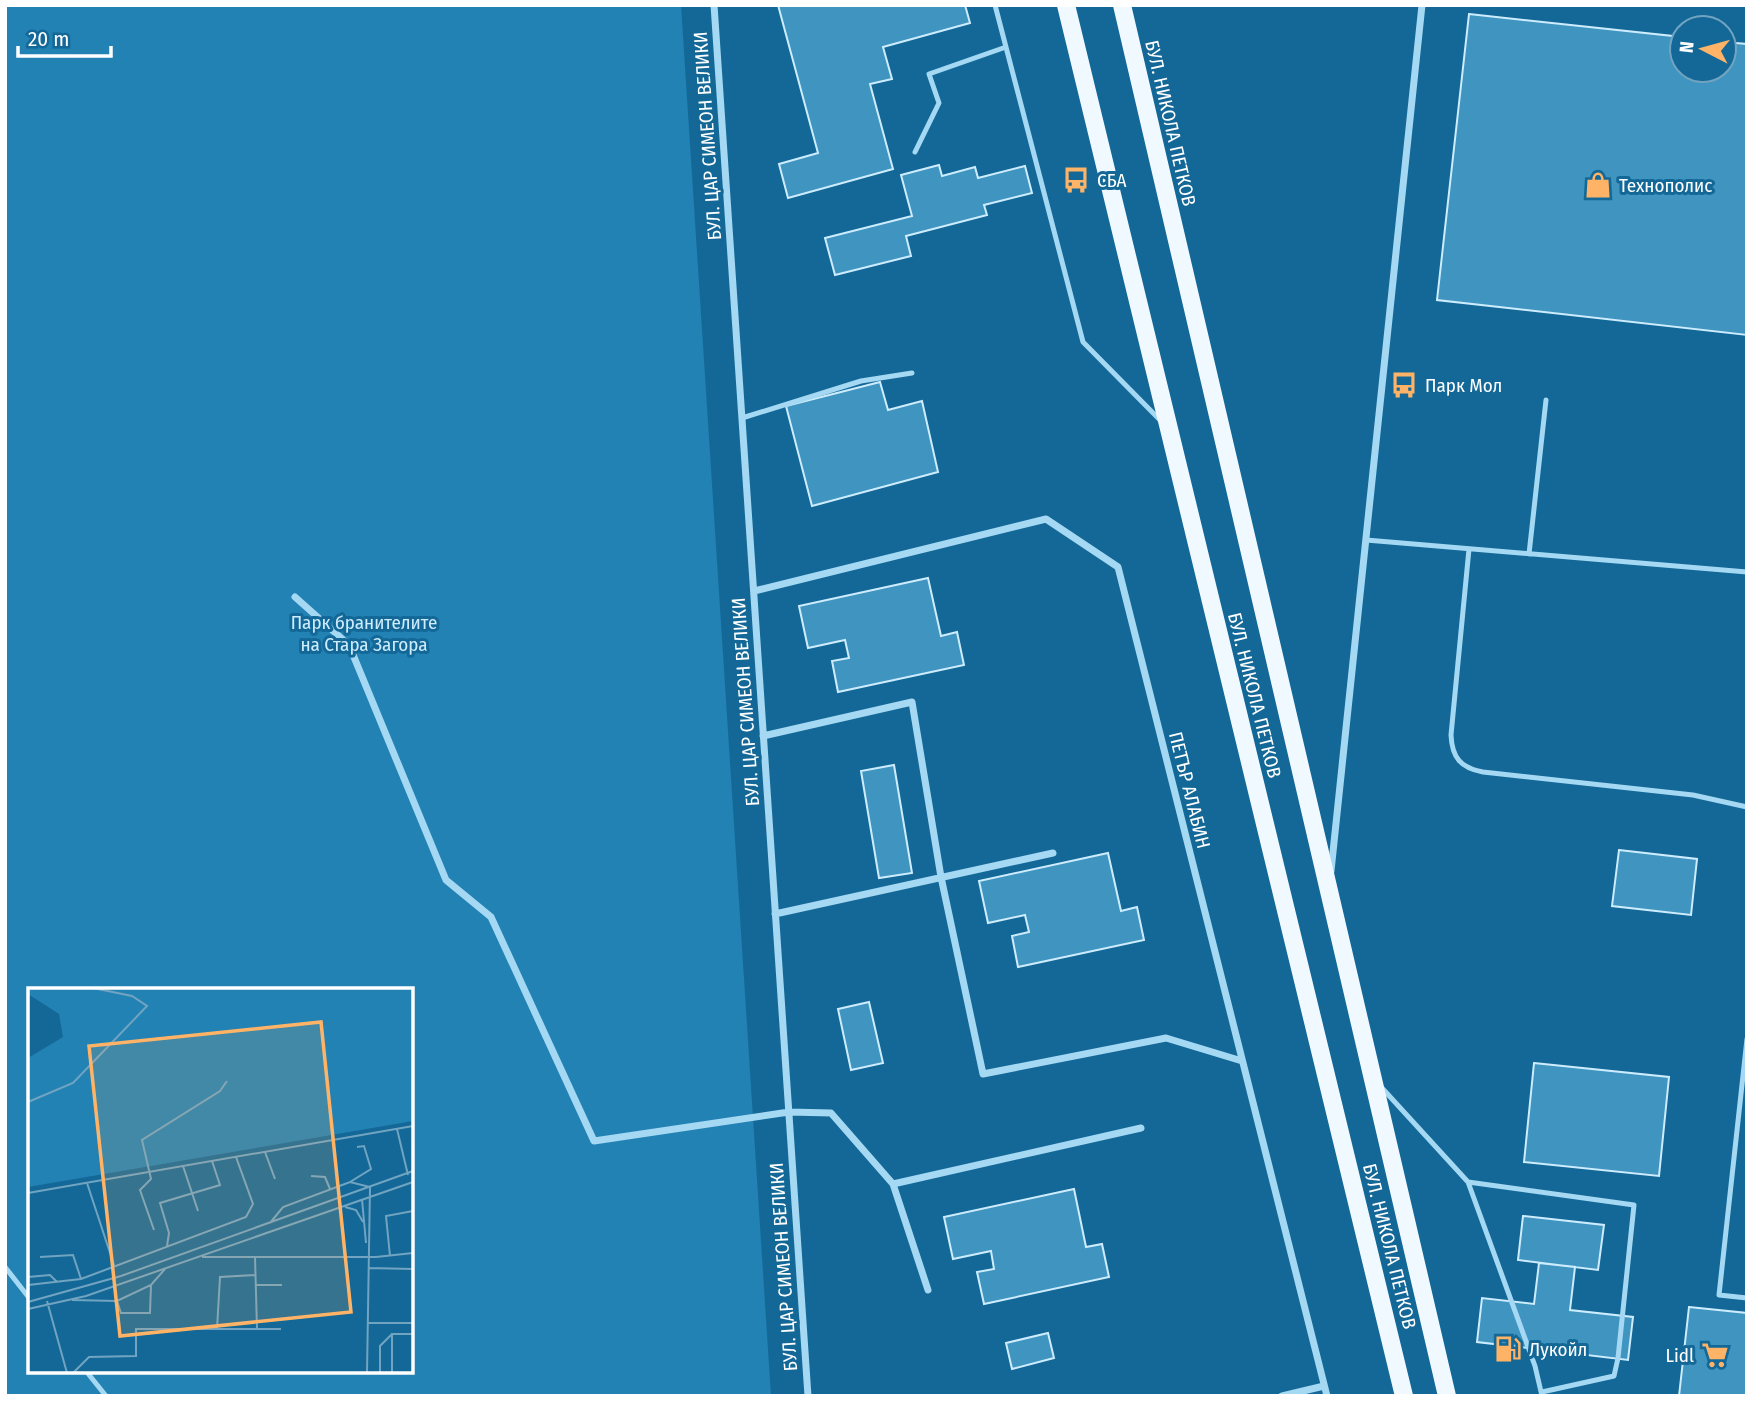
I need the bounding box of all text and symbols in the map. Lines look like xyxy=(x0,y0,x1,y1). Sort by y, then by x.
scale bar xyxy=(18,14,110,58)
north arrow xyxy=(1668,14,1738,84)
text: 20 m xyxy=(28,26,69,52)
street label: БУЛ. ЦАР СИМЕОН ВЕЛИКИ xyxy=(689,31,726,241)
street label: БУЛ. НИКОЛА ПЕТКОВ xyxy=(1140,38,1201,208)
text: N xyxy=(1675,40,1699,54)
bus stop icon: СБА xyxy=(1061,165,1091,195)
place label: СБА xyxy=(1097,169,1126,192)
shop icon: Технополис xyxy=(1583,170,1613,200)
place label: Технополис xyxy=(1619,174,1712,197)
bus stop icon: Парк Мол xyxy=(1389,370,1419,400)
place label: Парк Мол xyxy=(1425,374,1502,397)
street label: БУЛ. ЦАР СИМЕОН ВЕЛИКИ xyxy=(727,597,764,807)
street label: БУЛ. НИКОЛА ПЕТКОВ xyxy=(1223,610,1286,780)
park label: Парк бранителите на Стара Загора xyxy=(291,611,437,656)
street label: ПЕТЪР АЛАБИН xyxy=(1164,729,1215,851)
inset map xyxy=(28,988,413,1373)
street label: БУЛ. НИКОЛА ПЕТКОВ xyxy=(1358,1161,1421,1331)
street label: БУЛ. ЦАР СИМЕОН ВЕЛИКИ xyxy=(765,1162,802,1372)
fuel station icon: Лукойл xyxy=(1493,1334,1523,1364)
place label: Лукойл xyxy=(1529,1338,1587,1361)
supermarket icon: Lidl xyxy=(1700,1340,1730,1370)
place label: Lidl xyxy=(1666,1344,1694,1367)

